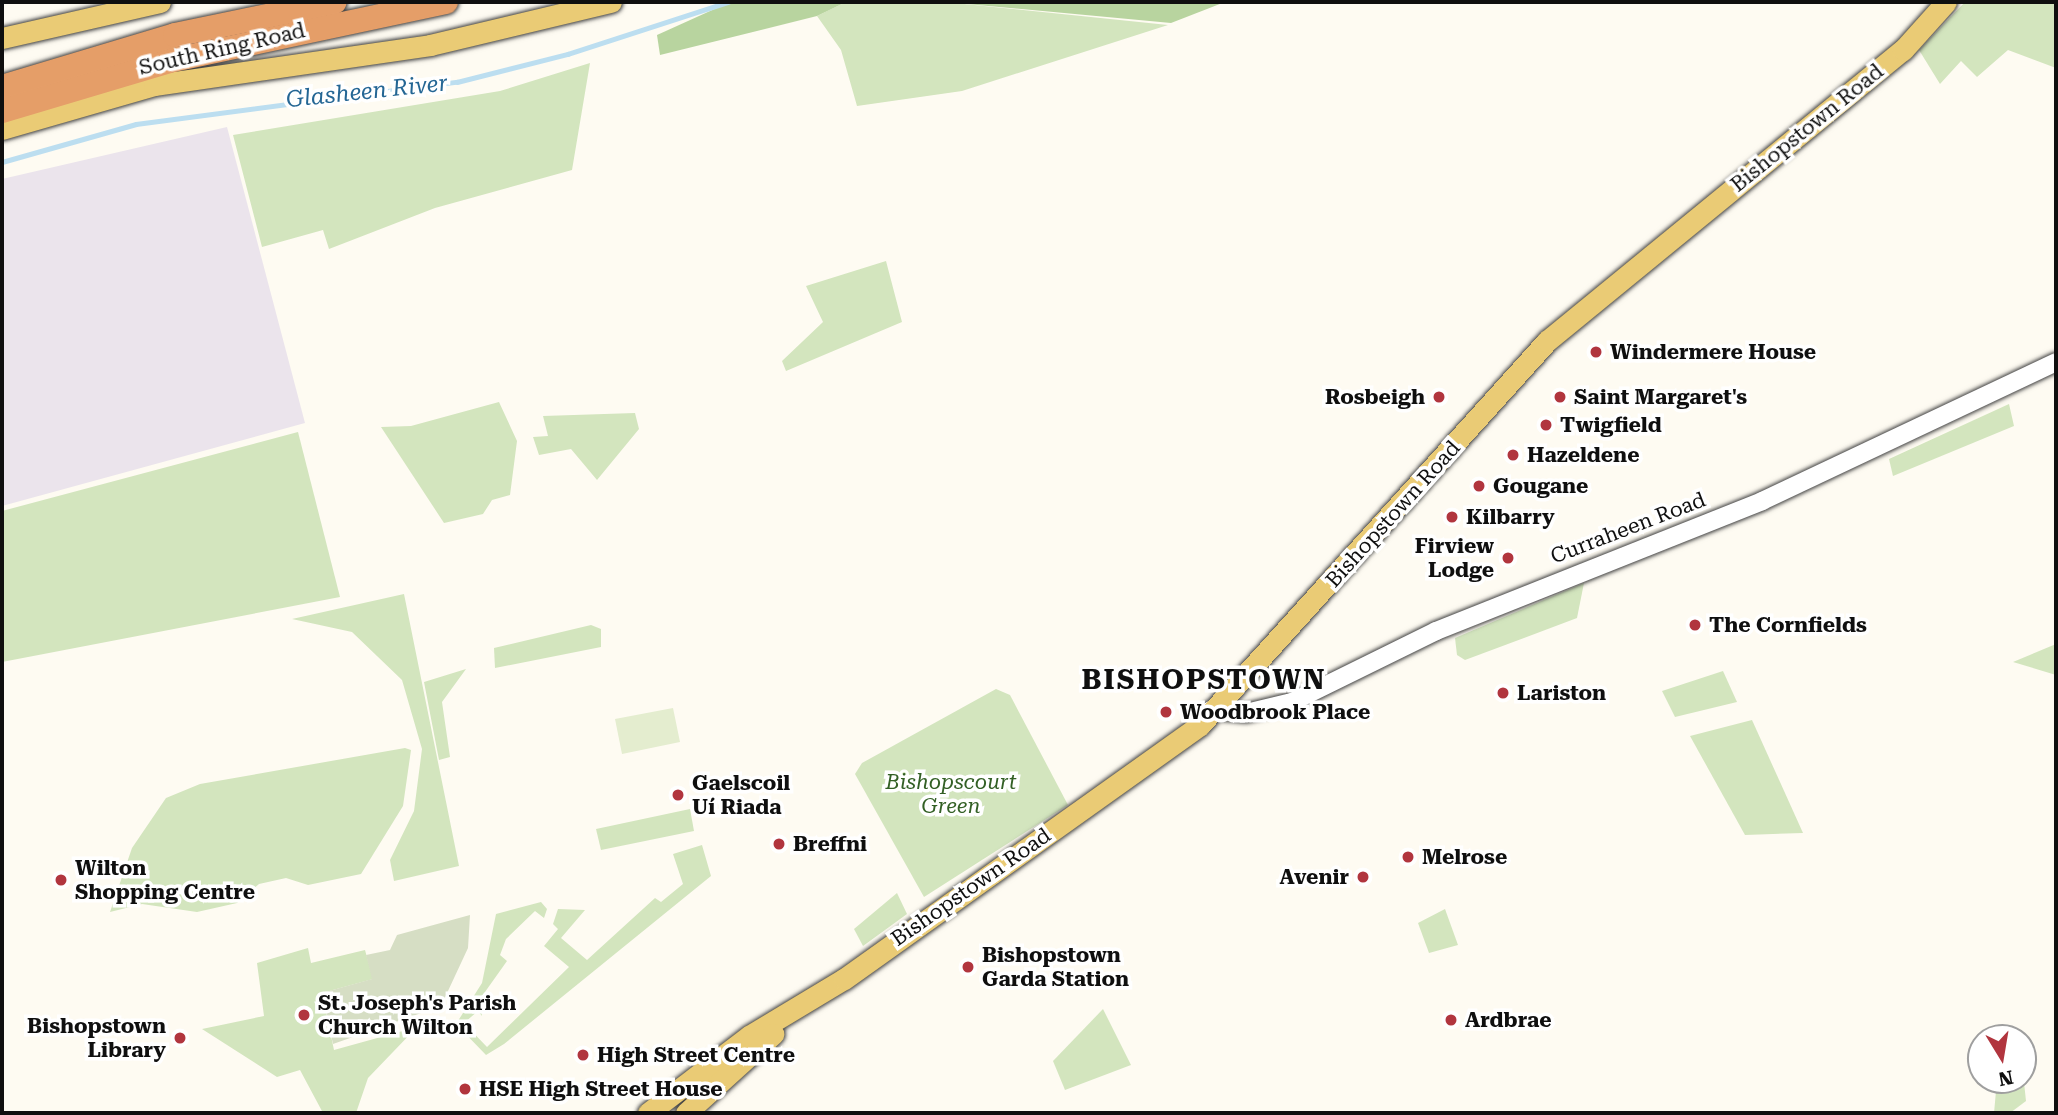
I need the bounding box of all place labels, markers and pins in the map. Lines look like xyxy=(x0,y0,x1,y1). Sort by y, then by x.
place label: Windermere House xyxy=(1610,339,1816,365)
marker: Windermere House xyxy=(1588,344,1604,360)
place label: Rosbeigh xyxy=(1325,384,1425,410)
place label: Saint Margaret's xyxy=(1574,384,1747,410)
marker: Rosbeigh xyxy=(1431,389,1447,405)
marker: Saint Margaret's xyxy=(1552,389,1568,405)
place label: Twigfield xyxy=(1560,412,1662,438)
marker: Twigfield xyxy=(1538,417,1554,433)
place label: Hazeldene xyxy=(1527,442,1640,468)
marker: Hazeldene xyxy=(1505,447,1521,463)
place label: Gougane xyxy=(1493,473,1588,499)
marker: Gougane xyxy=(1471,478,1487,494)
place label: Kilbarry xyxy=(1466,504,1555,530)
marker: Kilbarry xyxy=(1444,509,1460,525)
place label: Firview Lodge xyxy=(1415,533,1494,583)
marker: Firview Lodge xyxy=(1500,550,1516,566)
place label: The Cornfields xyxy=(1709,612,1867,638)
marker: The Cornfields xyxy=(1687,617,1703,633)
place label: Lariston xyxy=(1517,680,1606,706)
marker: Lariston xyxy=(1495,685,1511,701)
place label: Woodbrook Place xyxy=(1180,699,1370,725)
marker: Woodbrook Place xyxy=(1158,704,1174,720)
place label: Gaelscoil Uí Riada xyxy=(692,770,790,820)
marker: Gaelscoil Uí Riada xyxy=(670,787,686,803)
place label: Breffni xyxy=(793,831,867,857)
marker: Breffni xyxy=(771,836,787,852)
place label: Melrose xyxy=(1422,844,1507,870)
marker: Melrose xyxy=(1400,849,1416,865)
place label: Wilton Shopping Centre xyxy=(75,855,255,905)
place label: Avenir xyxy=(1280,864,1349,890)
marker: Avenir xyxy=(1355,869,1371,885)
marker: Wilton Shopping Centre xyxy=(53,872,69,888)
place label: Bishopstown Garda Station xyxy=(982,942,1129,992)
marker: Bishopstown Garda Station xyxy=(960,959,976,975)
place label: St. Joseph's Parish Church Wilton xyxy=(318,990,516,1040)
marker: St. Joseph's Parish Church Wilton xyxy=(296,1007,312,1023)
place label: Ardbrae xyxy=(1465,1007,1552,1033)
marker: Ardbrae xyxy=(1443,1012,1459,1028)
place label: Bishopstown Library xyxy=(27,1013,166,1063)
marker: Bishopstown Library xyxy=(172,1030,188,1046)
place label: High Street Centre xyxy=(597,1042,795,1068)
marker: High Street Centre xyxy=(575,1047,591,1063)
place label: HSE High Street House xyxy=(479,1076,723,1102)
marker: HSE High Street House xyxy=(457,1081,473,1097)

